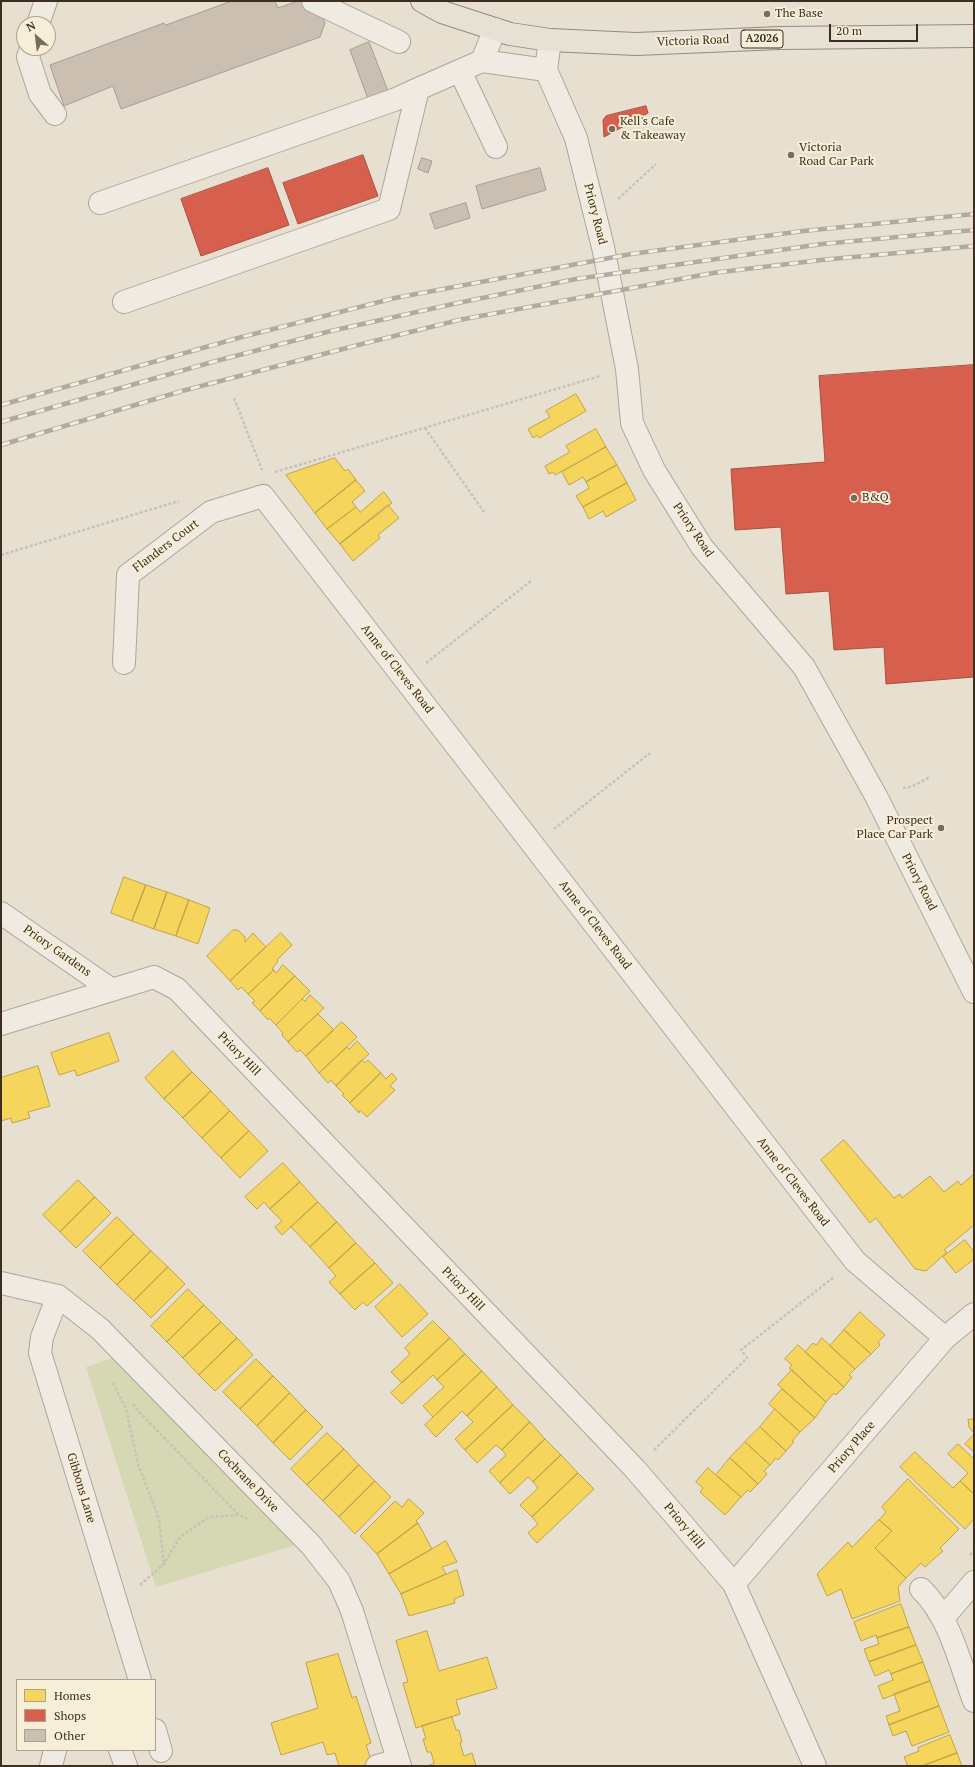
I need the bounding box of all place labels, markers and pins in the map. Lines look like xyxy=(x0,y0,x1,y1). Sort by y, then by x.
place label: The Base xyxy=(775,7,823,21)
marker: The Base xyxy=(762,9,772,19)
place label: Kell's Cafe & Takeaway xyxy=(620,115,685,143)
marker: Kell's Cafe & Takeaway xyxy=(607,124,617,134)
place label: Victoria Road Car Park xyxy=(799,141,874,169)
marker: Victoria Road Car Park xyxy=(786,150,796,160)
place label: B&Q xyxy=(862,491,889,505)
marker: B&Q xyxy=(849,493,859,503)
place label: Prospect Place Car Park xyxy=(857,814,933,842)
marker: Prospect Place Car Park xyxy=(936,823,946,833)

